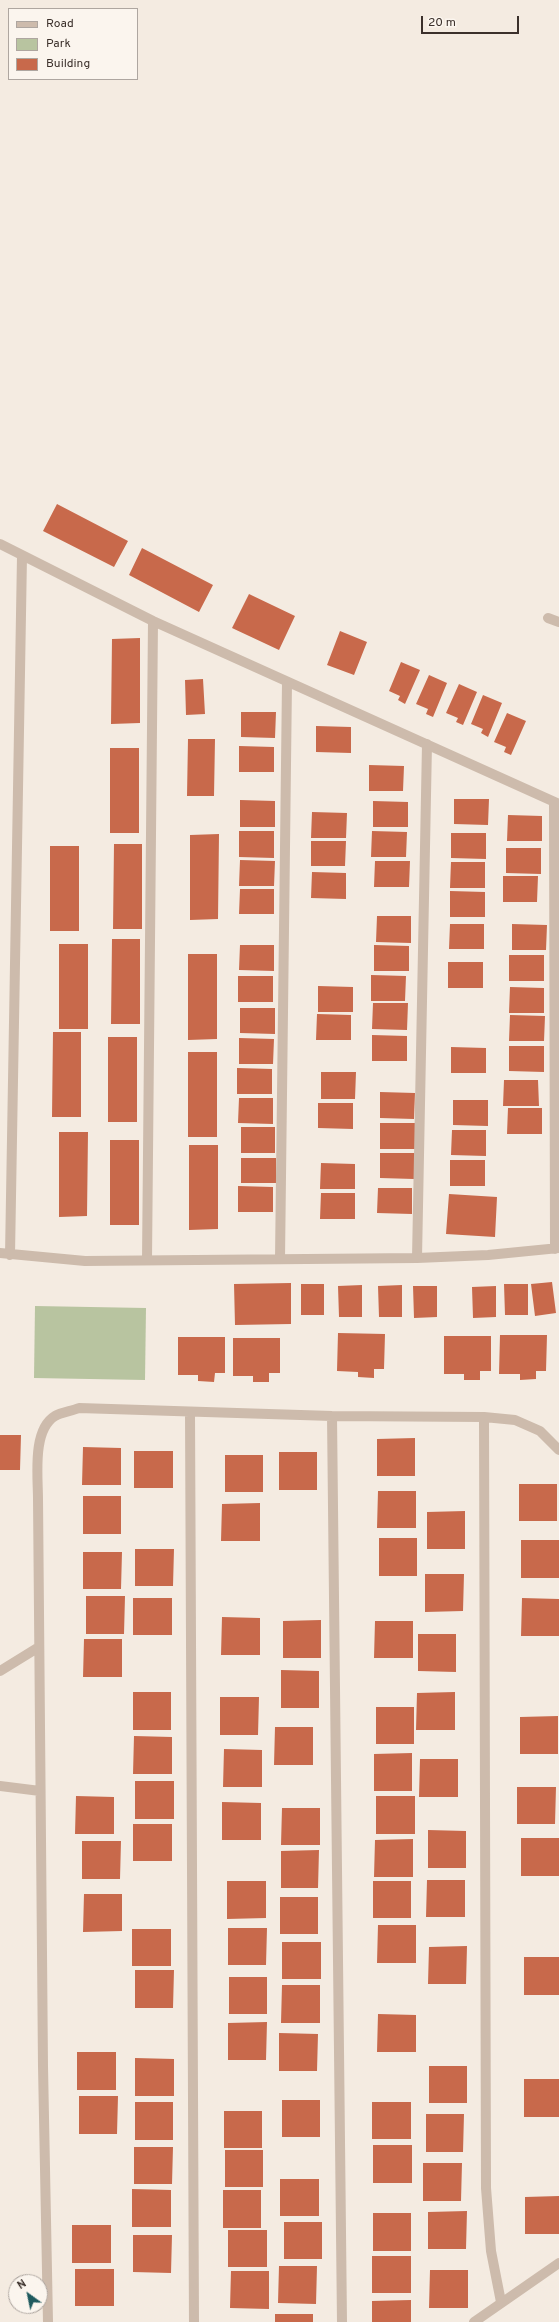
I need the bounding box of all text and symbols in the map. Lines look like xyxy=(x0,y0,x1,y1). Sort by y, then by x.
legend xyxy=(8,8,138,80)
scale bar xyxy=(423,8,521,34)
text: 20 m xyxy=(428,15,456,31)
text: Road xyxy=(46,16,74,32)
text: Park xyxy=(46,36,71,52)
text: Building xyxy=(46,56,90,72)
north arrow xyxy=(8,2274,48,2314)
text: N xyxy=(15,2277,29,2293)

